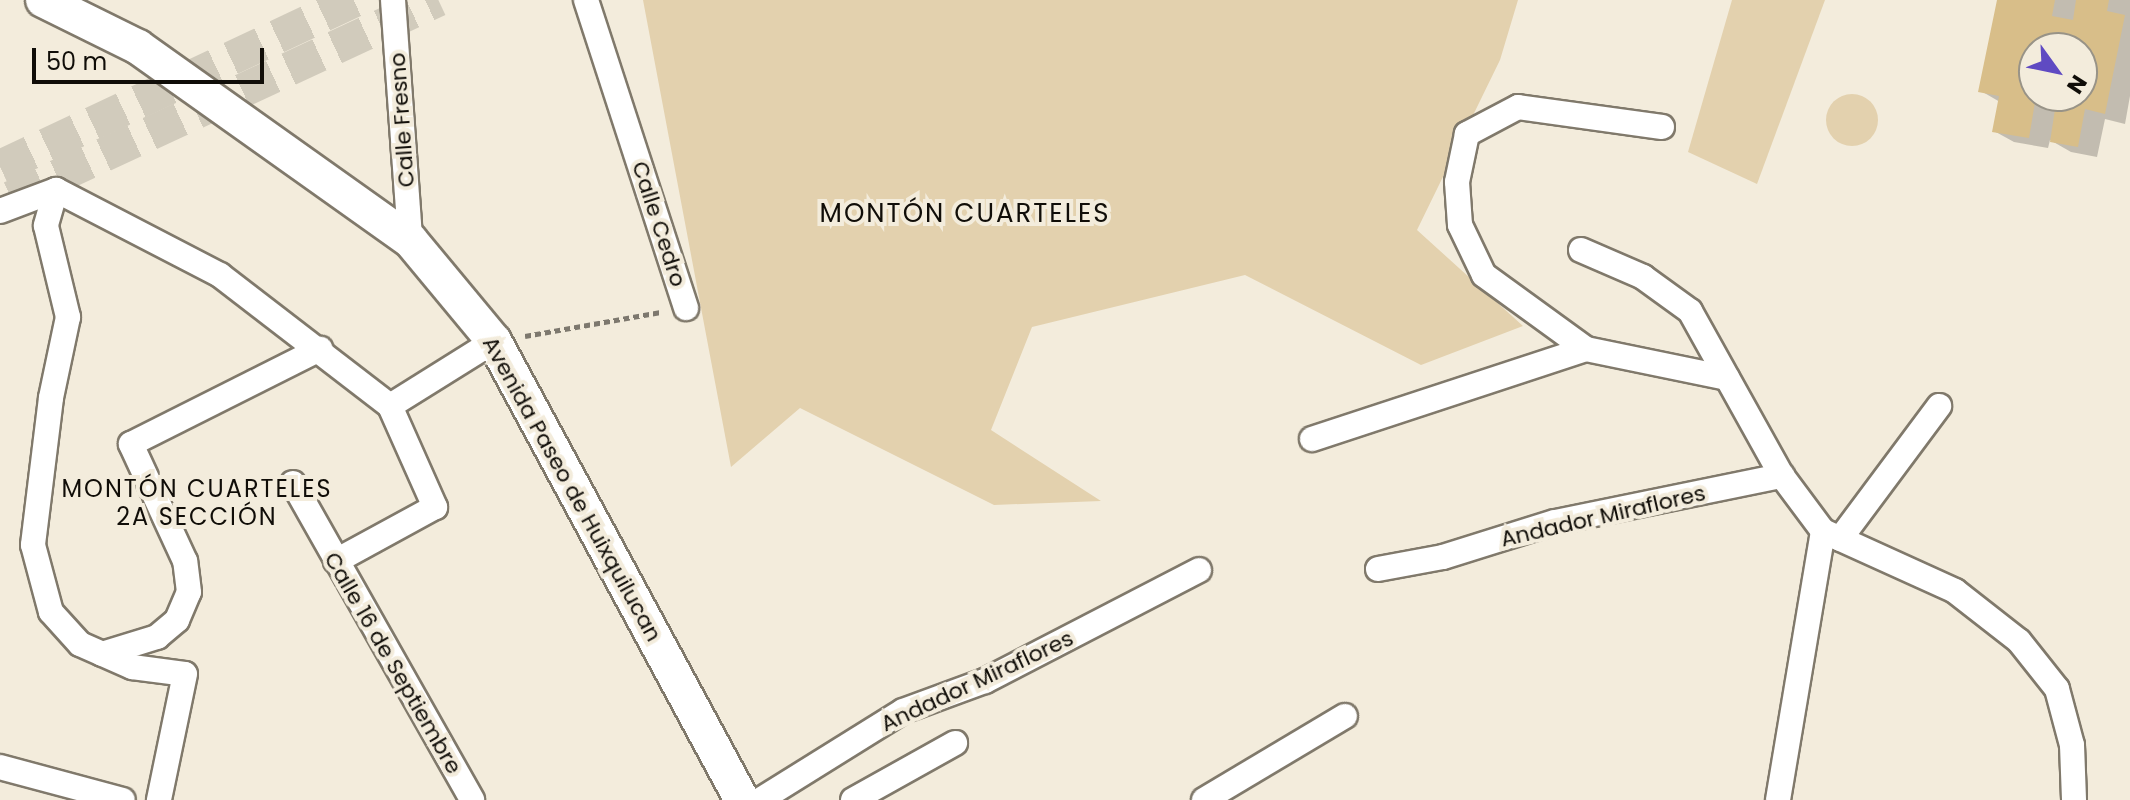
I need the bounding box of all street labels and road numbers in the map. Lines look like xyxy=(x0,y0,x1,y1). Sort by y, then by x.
street label: Calle Fresno xyxy=(384,52,420,188)
street label: Calle Cedro xyxy=(626,158,692,290)
street label: Avenida Paseo de Huixquilucan xyxy=(477,332,667,646)
street label: Andador Miraflores xyxy=(1498,480,1708,552)
street label: Calle 16 de Septiembre xyxy=(319,548,467,778)
street label: Andador Miraflores xyxy=(877,625,1077,737)

